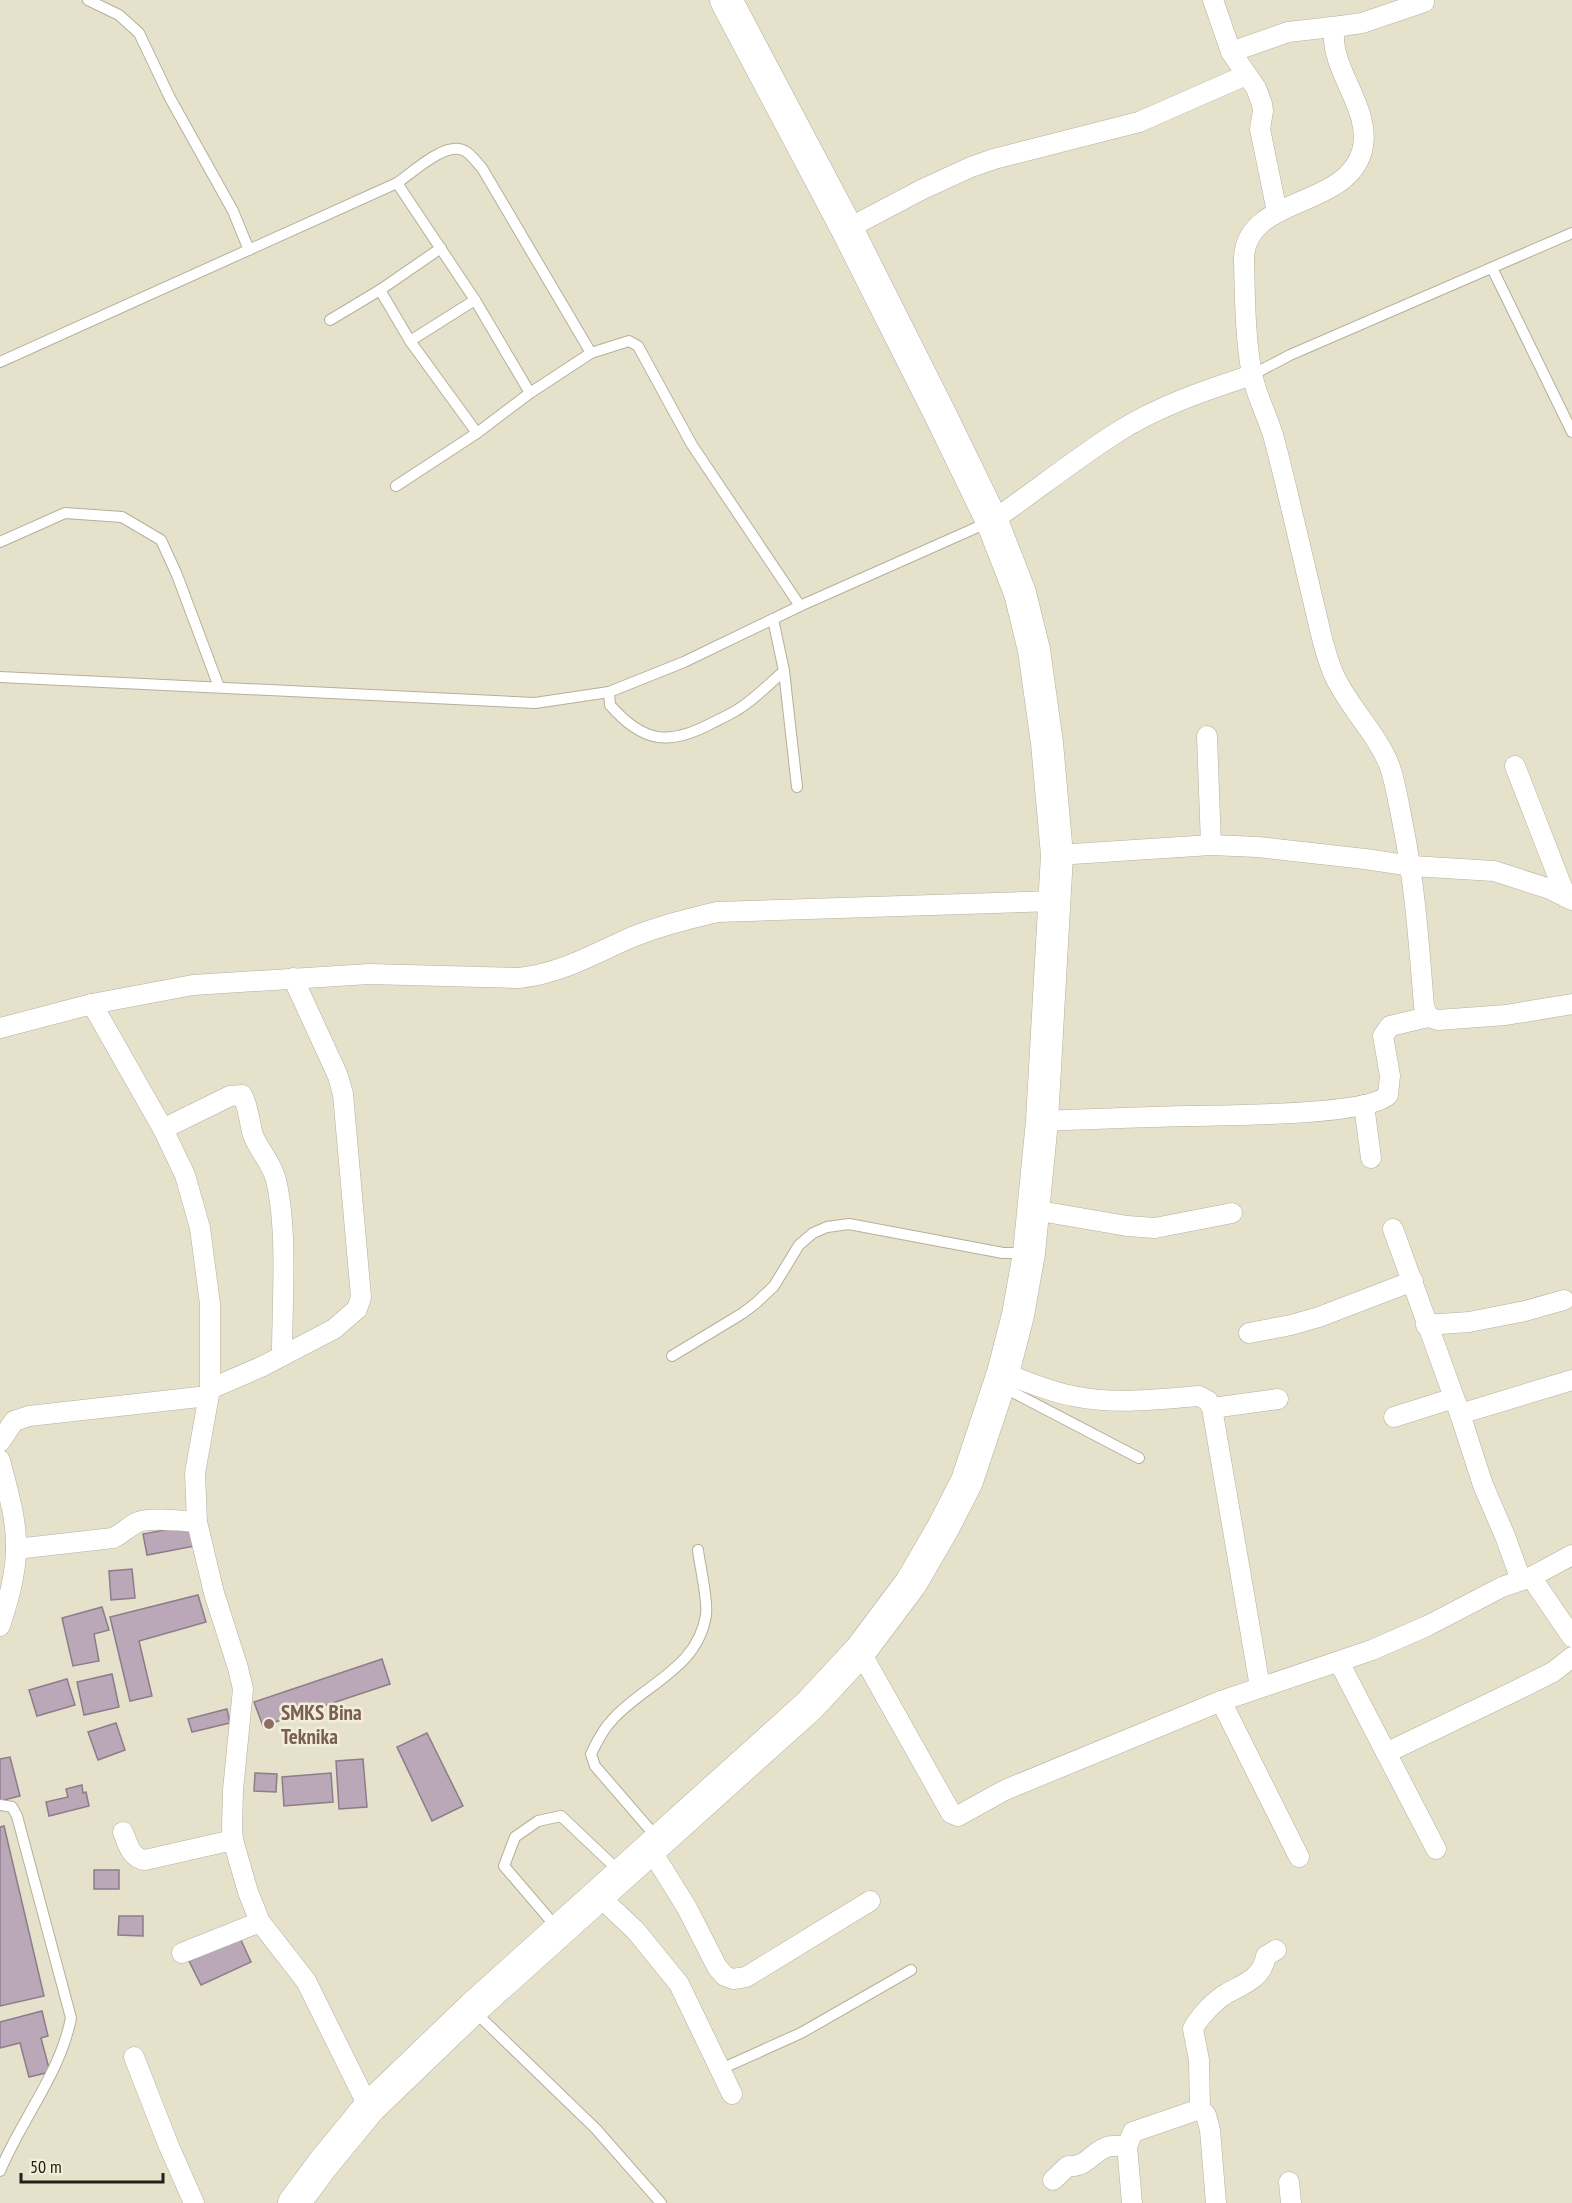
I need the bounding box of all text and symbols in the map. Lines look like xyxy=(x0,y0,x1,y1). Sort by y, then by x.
place label: SMKS Bina Teknika xyxy=(281,1699,362,1750)
marker: SMKS Bina Teknika xyxy=(262,1717,276,1731)
scale bar xyxy=(21,2146,164,2184)
text: 50 m xyxy=(30,2155,62,2178)

